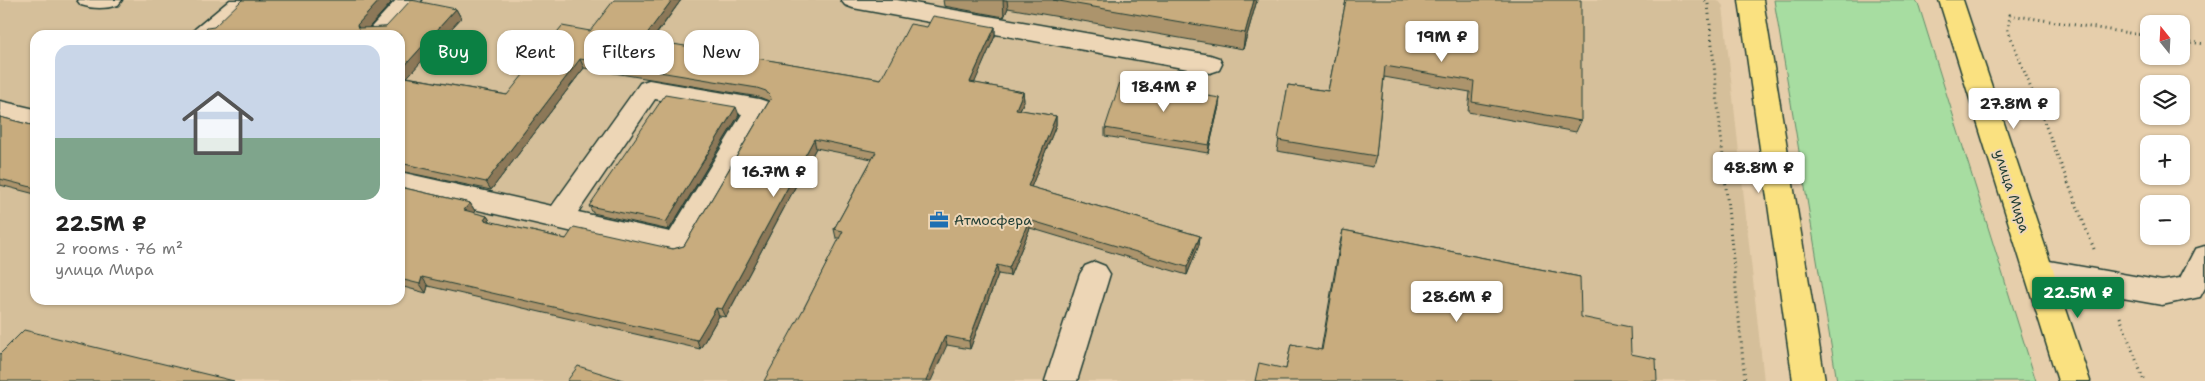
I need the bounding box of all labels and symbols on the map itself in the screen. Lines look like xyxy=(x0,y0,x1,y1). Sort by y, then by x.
north arrow xyxy=(2140,15,2190,65)
pin: 19M ₽ xyxy=(1407,20,1477,63)
pin: 18.4M ₽ xyxy=(1118,70,1210,113)
pin: 27.8M ₽ xyxy=(1968,88,2060,130)
street label: улица Мира xyxy=(1990,147,2034,235)
pin: 48.8M ₽ xyxy=(1713,152,1805,194)
pin: 16.7M ₽ xyxy=(728,156,820,198)
office icon: Атмосфера xyxy=(928,209,950,231)
place label: Атмосфера xyxy=(954,211,1032,229)
pin: 22.5M ₽ xyxy=(2032,276,2124,319)
pin: 28.6M ₽ xyxy=(1411,280,1503,323)

